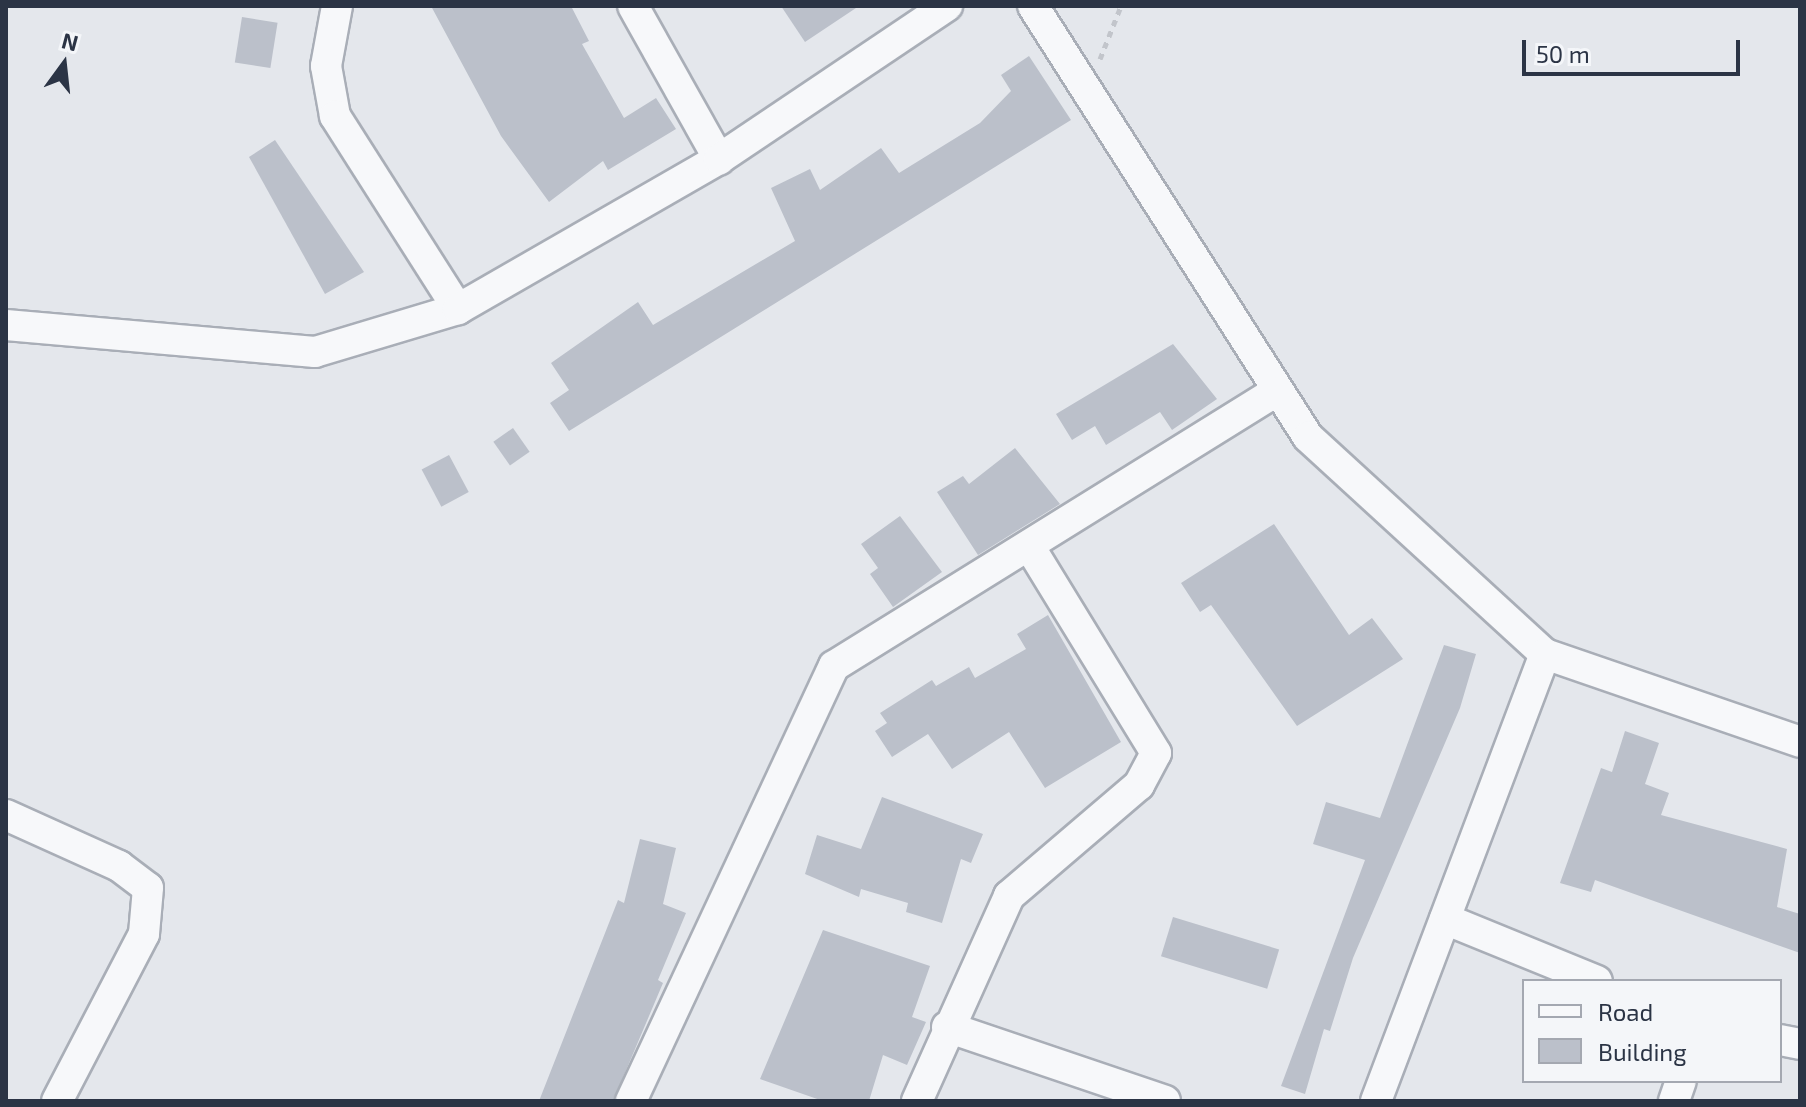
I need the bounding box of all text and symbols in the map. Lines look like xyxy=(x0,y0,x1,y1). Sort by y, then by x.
north arrow xyxy=(24,24,104,104)
scale bar xyxy=(1526,24,1744,74)
text: N xyxy=(59,26,81,55)
text: 50 m xyxy=(1536,39,1590,68)
legend xyxy=(1522,979,1782,1083)
text: Road xyxy=(1598,997,1653,1026)
text: Building xyxy=(1598,1037,1687,1066)

